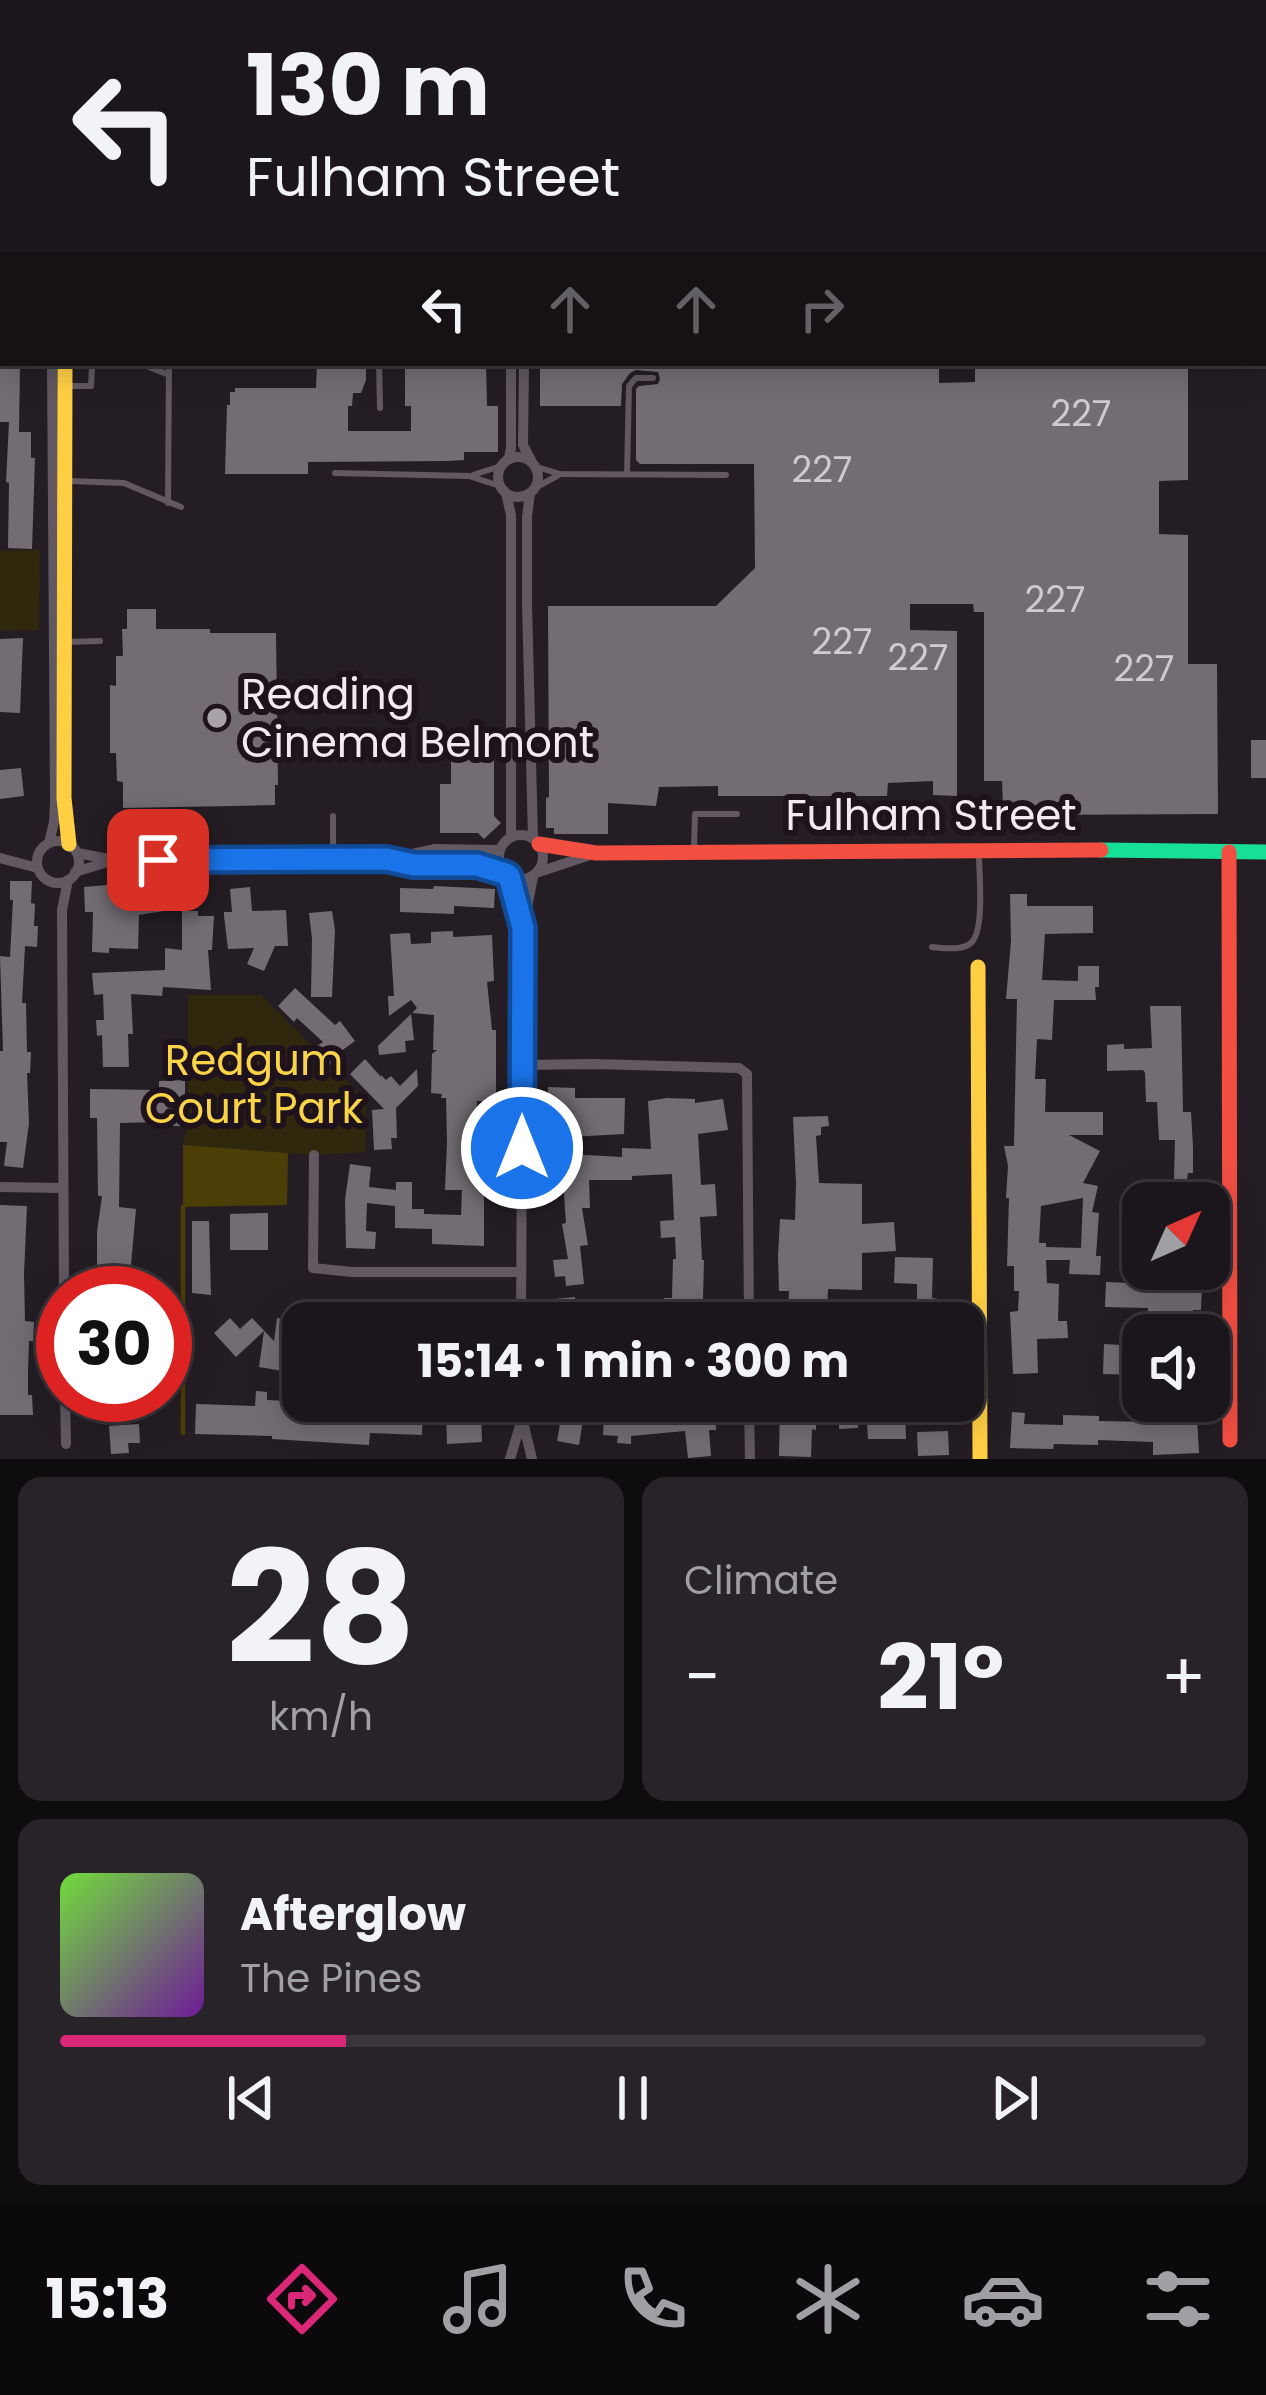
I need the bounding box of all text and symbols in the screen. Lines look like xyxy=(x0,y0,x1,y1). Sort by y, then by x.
text: 130 m xyxy=(246,27,490,144)
icon: left xyxy=(48,48,204,204)
text: Fulham Street xyxy=(246,139,620,215)
icon: left xyxy=(411,276,477,342)
icon: ahead xyxy=(537,276,603,342)
icon: ahead xyxy=(663,276,729,342)
icon: right xyxy=(789,276,855,342)
house number: 227 xyxy=(1050,388,1112,439)
house number: 227 xyxy=(791,444,853,495)
house number: 227 xyxy=(1024,574,1086,625)
house number: 227 xyxy=(811,616,873,667)
house number: 227 xyxy=(887,632,949,683)
house number: 227 xyxy=(1113,643,1175,694)
place label: Reading Cinema Belmont xyxy=(241,665,594,772)
marker: Reading Cinema Belmont xyxy=(204,705,230,731)
street label: Fulham Street xyxy=(785,786,1077,845)
pin xyxy=(107,809,209,911)
icon: arrive xyxy=(125,827,191,893)
park label: Redgum Court Park xyxy=(145,1031,364,1138)
position arrow xyxy=(459,1085,585,1211)
north arrow xyxy=(1122,1182,1230,1290)
map controls xyxy=(1122,1182,1230,1422)
speed limit sign: 30 xyxy=(36,1266,192,1422)
button: sound xyxy=(1122,1314,1230,1422)
text: 15:14 · 1 min · 300 m xyxy=(417,1330,849,1393)
text: 28 xyxy=(226,1499,416,1718)
text: Climate xyxy=(684,1553,838,1608)
text: 21° xyxy=(877,1614,1004,1741)
text: − xyxy=(684,1631,720,1723)
text: + xyxy=(1161,1631,1206,1723)
text: km/h xyxy=(269,1689,373,1744)
text: Afterglow xyxy=(240,1883,466,1946)
text: The Pines xyxy=(240,1951,422,2006)
icon: previous xyxy=(218,2065,284,2131)
icon: pause xyxy=(600,2065,666,2131)
icon: next xyxy=(982,2065,1048,2131)
icon: directions xyxy=(260,2257,344,2341)
icon: music xyxy=(436,2257,520,2341)
icon: phone xyxy=(611,2257,695,2341)
icon: climate xyxy=(786,2257,870,2341)
icon: car xyxy=(961,2257,1045,2341)
icon: filters xyxy=(1136,2257,1220,2341)
text: 15:13 xyxy=(46,2261,169,2337)

